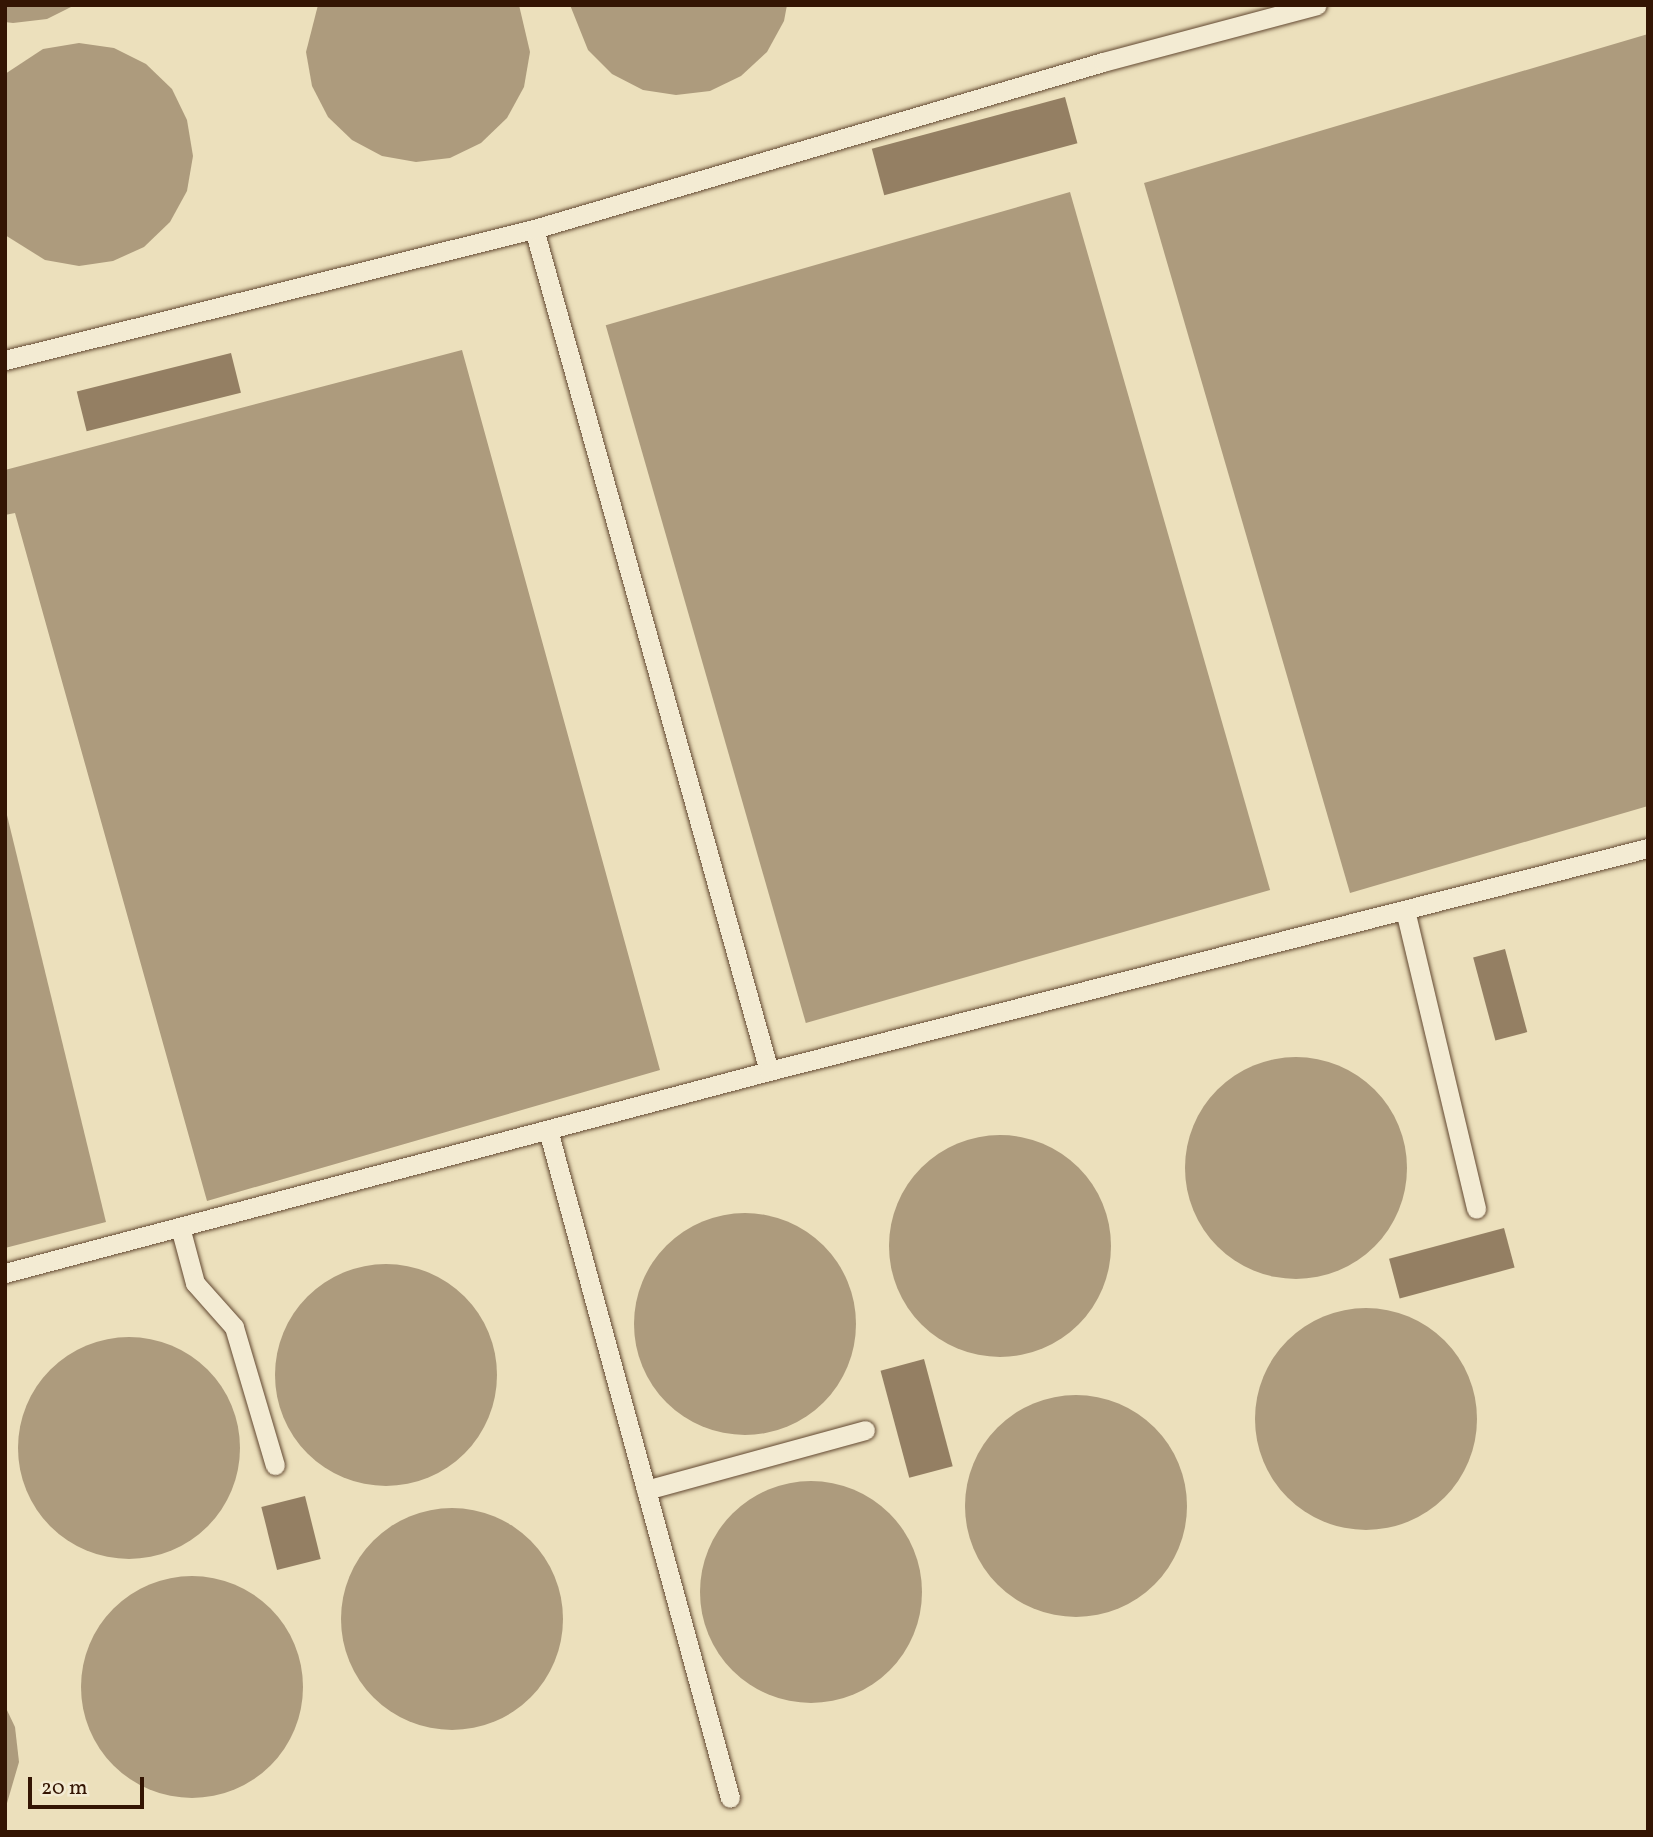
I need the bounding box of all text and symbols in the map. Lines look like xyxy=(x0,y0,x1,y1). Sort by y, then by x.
scale bar xyxy=(32,1764,147,1808)
text: 20 m xyxy=(41,1774,87,1803)

